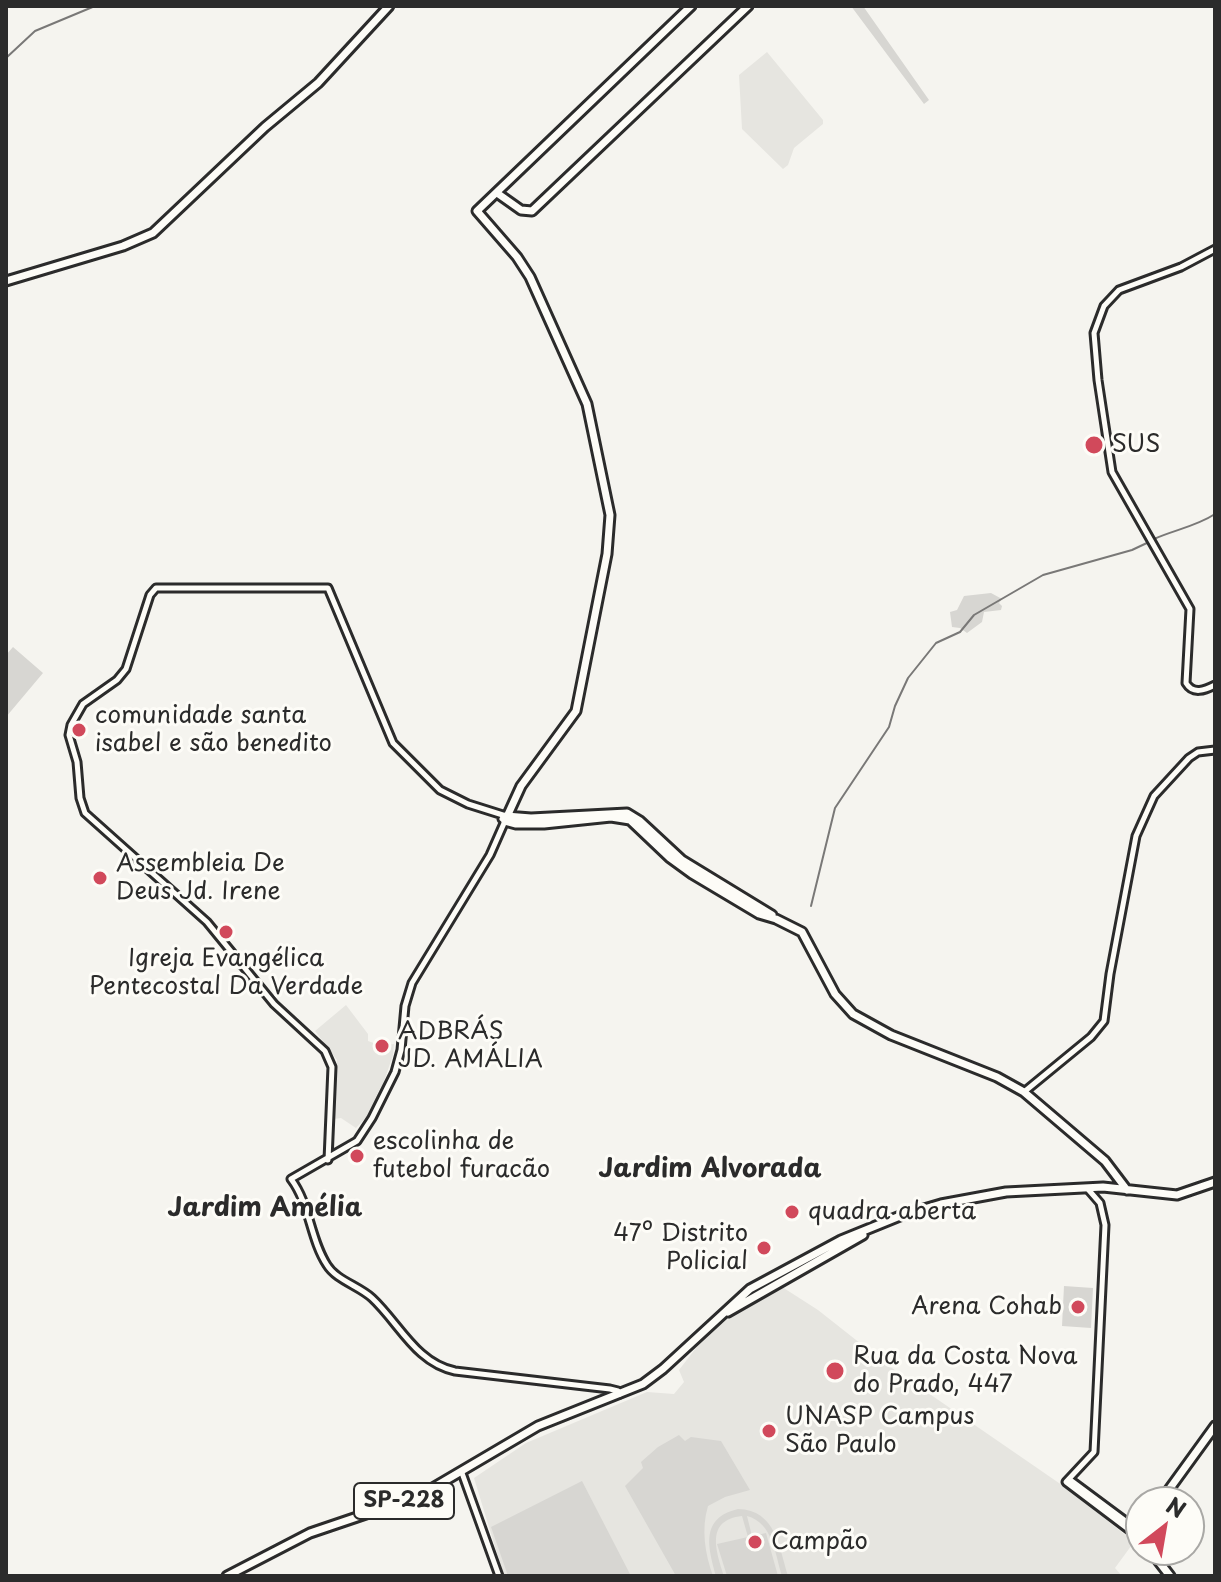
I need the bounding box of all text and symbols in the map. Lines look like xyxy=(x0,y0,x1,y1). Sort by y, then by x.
place label: SUS xyxy=(1112,431,1160,459)
marker: SUS xyxy=(1083,434,1105,456)
place label: comunidade santa isabel e são benedito xyxy=(95,702,332,758)
marker: comunidade santa isabel e são benedito xyxy=(70,721,88,739)
place label: Assembleia De Deus Jd. Irene xyxy=(116,850,285,906)
marker: Assembleia De Deus Jd. Irene xyxy=(91,869,109,887)
marker: Igreja Evangélica Pentecostal Da Verdade xyxy=(217,923,235,941)
place label: Igreja Evangélica Pentecostal Da Verdade xyxy=(89,945,363,1001)
place label: ADBRÁS JD. AMÁLIA xyxy=(398,1018,543,1074)
marker: ADBRÁS JD. AMÁLIA xyxy=(373,1037,391,1055)
place label: escolinha de futebol furacão xyxy=(373,1128,550,1184)
marker: escolinha de futebol furacão xyxy=(348,1147,366,1165)
district label: Jardim Alvorada xyxy=(599,1154,821,1186)
district label: Jardim Amélia xyxy=(168,1193,362,1225)
place label: quadra aberta xyxy=(808,1198,976,1226)
marker: quadra aberta xyxy=(783,1203,801,1221)
place label: 47º Distrito Policial xyxy=(613,1220,748,1276)
marker: 47º Distrito Policial xyxy=(755,1239,773,1257)
place label: Arena Cohab xyxy=(911,1293,1062,1321)
marker: Arena Cohab xyxy=(1069,1298,1087,1316)
place label: Rua da Costa Nova do Prado, 447 xyxy=(853,1343,1077,1399)
marker: Rua da Costa Nova do Prado, 447 xyxy=(824,1360,846,1382)
place label: UNASP Campus São Paulo xyxy=(785,1403,975,1459)
marker: UNASP Campus São Paulo xyxy=(760,1422,778,1440)
road number: SP-228 xyxy=(354,1483,454,1519)
north arrow xyxy=(1125,1486,1205,1566)
text: N xyxy=(1161,1488,1193,1525)
place label: Campão xyxy=(771,1528,868,1556)
marker: Campão xyxy=(746,1533,764,1551)

